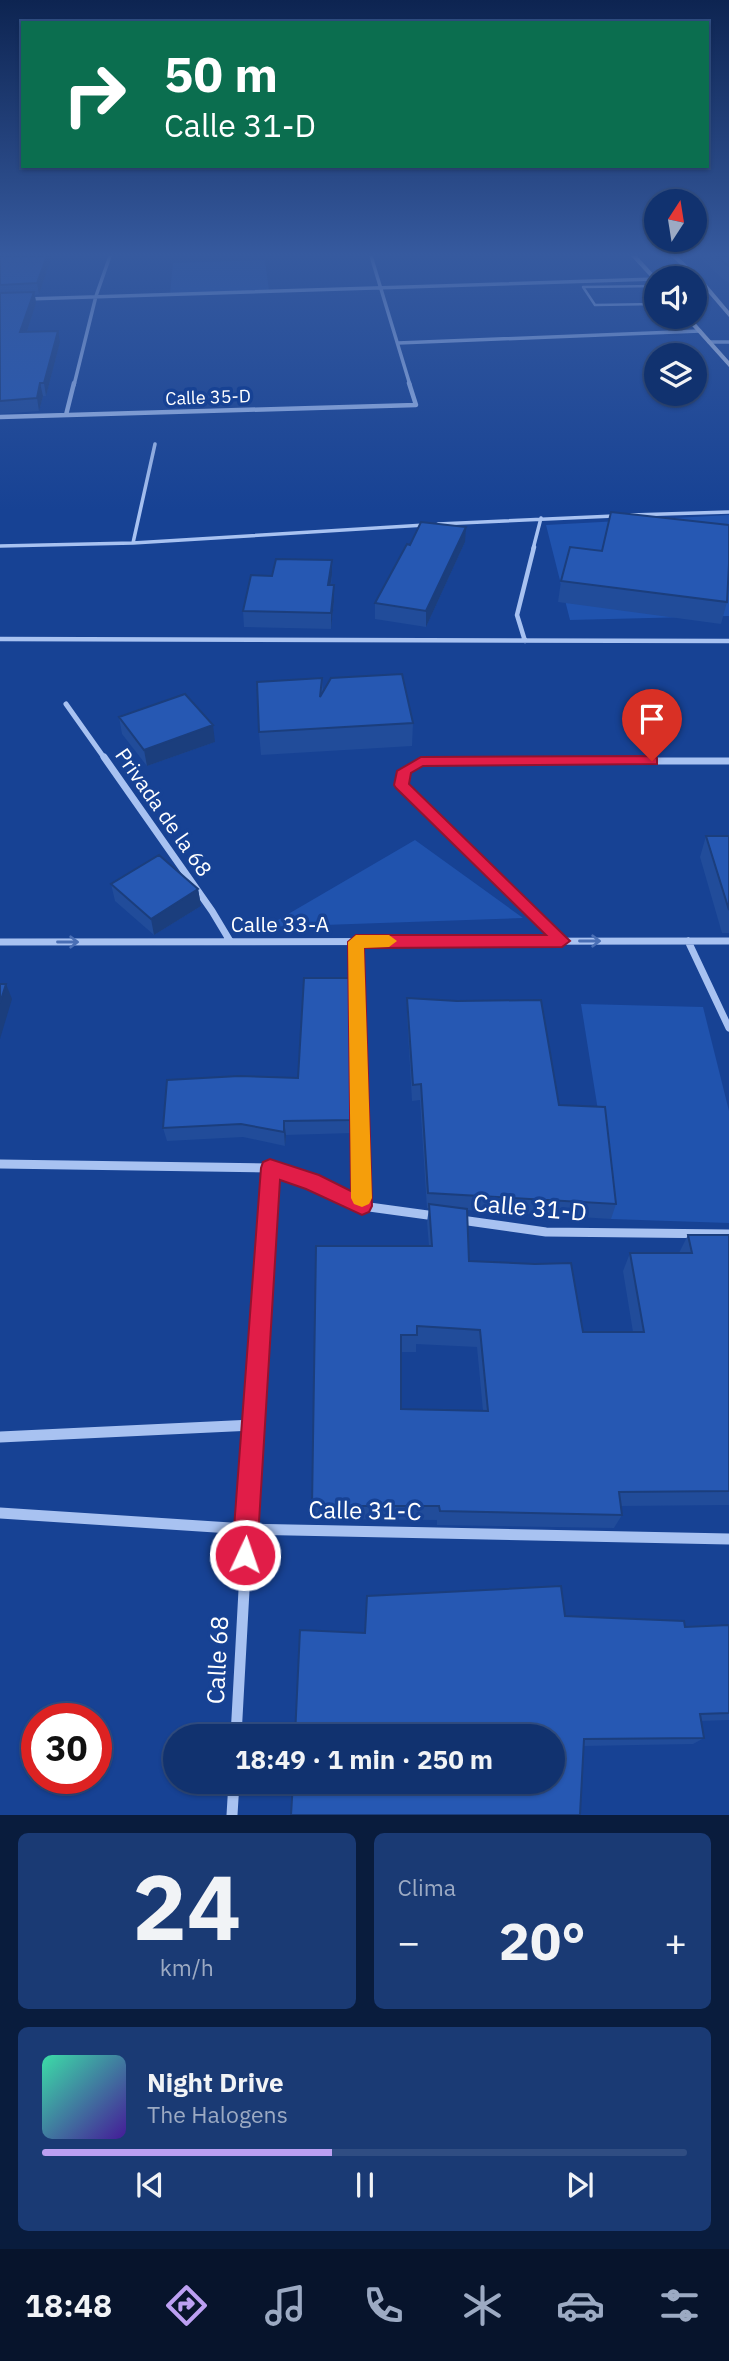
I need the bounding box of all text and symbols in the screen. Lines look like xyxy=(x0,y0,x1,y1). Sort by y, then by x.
text: 50 m xyxy=(164,42,278,105)
icon: right xyxy=(49,49,140,140)
text: Calle 31-D xyxy=(164,104,316,146)
north arrow xyxy=(644,189,707,252)
map controls xyxy=(644,189,707,406)
button: sound xyxy=(644,266,707,329)
button: layers xyxy=(644,343,707,406)
street label: Calle 35-D xyxy=(165,384,251,410)
pin xyxy=(622,689,682,761)
icon: arrive xyxy=(633,700,671,738)
street label: Privada de la 68 xyxy=(109,742,219,882)
street label: Calle 33-A xyxy=(231,910,329,938)
one-way arrow xyxy=(578,934,601,948)
one-way arrow xyxy=(56,935,79,949)
street label: Calle 31-D xyxy=(472,1186,588,1228)
street label: Calle 31-C xyxy=(308,1493,422,1527)
position arrow xyxy=(208,1518,282,1592)
street label: Calle 68 xyxy=(199,1615,235,1705)
speed limit sign: 30 xyxy=(21,1703,112,1794)
text: 18:49 · 1 min · 250 m xyxy=(235,1742,493,1776)
text: 24 xyxy=(132,1847,241,1965)
text: Clima xyxy=(398,1872,456,1902)
text: 20° xyxy=(499,1907,586,1974)
text: − xyxy=(398,1917,420,1966)
text: + xyxy=(664,1917,687,1966)
text: km/h xyxy=(160,1952,214,1982)
text: Night Drive xyxy=(147,2065,284,2099)
text: The Halogens xyxy=(147,2099,288,2129)
icon: previous xyxy=(131,2166,169,2204)
icon: pause xyxy=(346,2166,384,2204)
icon: next xyxy=(561,2166,599,2204)
icon: directions xyxy=(162,2281,211,2330)
icon: music xyxy=(261,2281,310,2330)
icon: phone xyxy=(359,2281,408,2330)
icon: climate xyxy=(458,2281,507,2330)
icon: car xyxy=(556,2281,605,2330)
icon: filters xyxy=(655,2281,704,2330)
text: 18:48 xyxy=(25,2284,112,2326)

